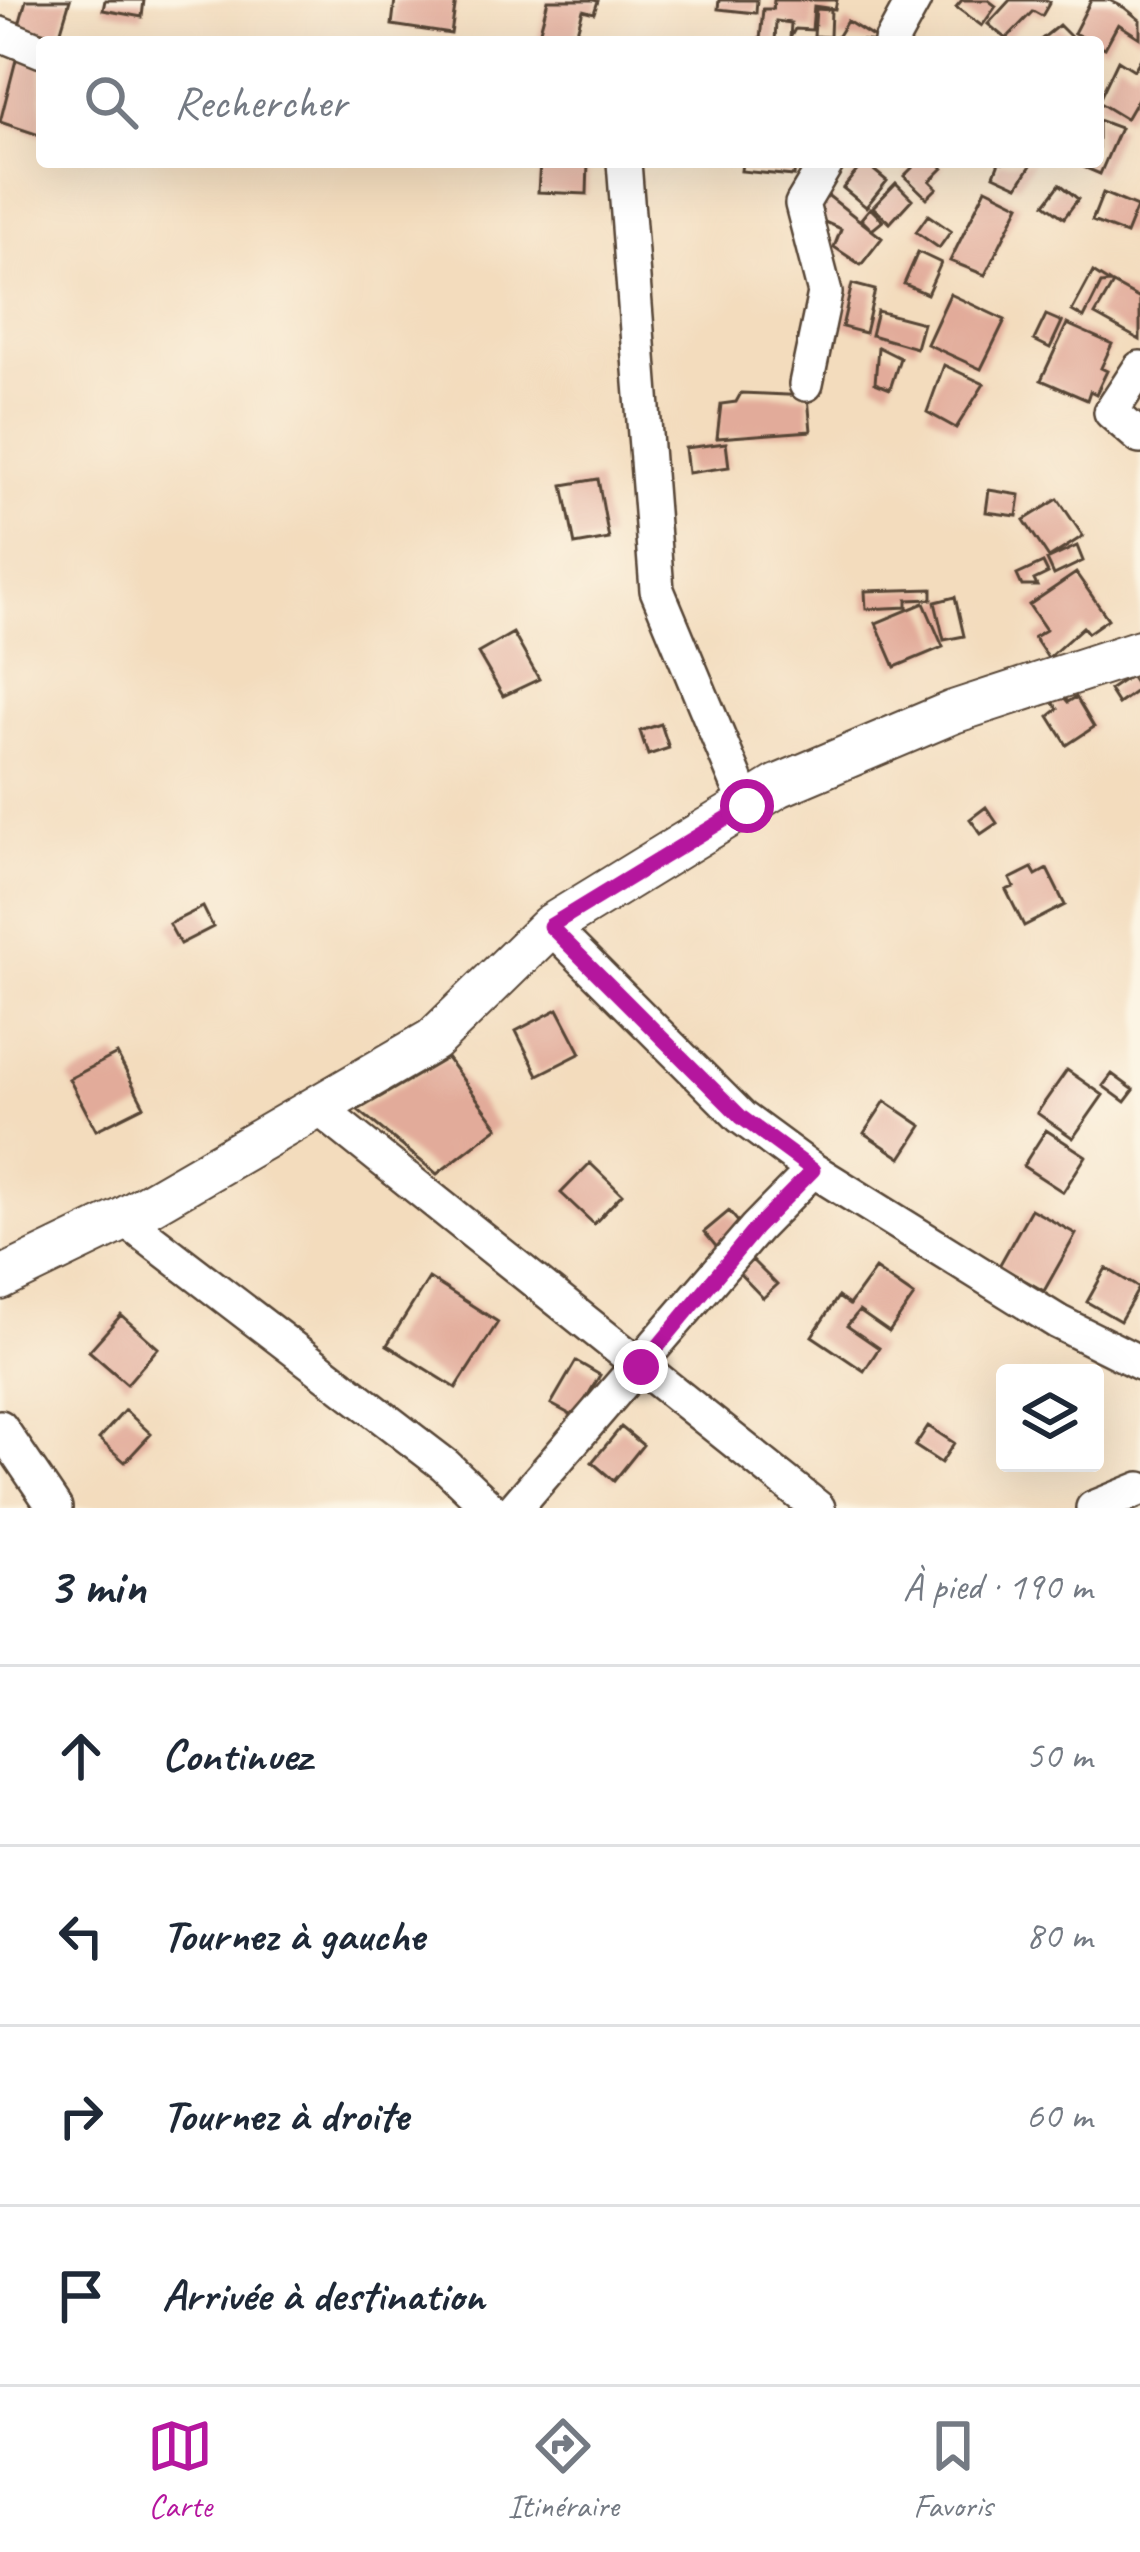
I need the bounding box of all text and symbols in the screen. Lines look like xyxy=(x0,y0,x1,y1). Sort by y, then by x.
search box xyxy=(36,36,1104,168)
icon: search xyxy=(78,69,144,135)
text: Rechercher xyxy=(174,74,347,131)
route start xyxy=(720,779,774,833)
route end xyxy=(614,1340,668,1394)
map controls xyxy=(996,1364,1104,1472)
button: layers xyxy=(996,1364,1104,1472)
text: 3 min xyxy=(48,1554,146,1618)
text: À pied · 190 m xyxy=(903,1562,1092,1611)
icon: ahead xyxy=(48,1723,114,1789)
text: Continuez xyxy=(162,1727,311,1784)
text: 50 m xyxy=(1026,1731,1092,1780)
icon: left xyxy=(48,1903,114,1969)
text: Tournez à gauche xyxy=(162,1907,424,1964)
text: 80 m xyxy=(1026,1911,1092,1960)
icon: right xyxy=(48,2083,114,2149)
text: Tournez à droite xyxy=(162,2087,408,2144)
text: 60 m xyxy=(1026,2091,1092,2140)
icon: arrive xyxy=(48,2263,114,2329)
text: Arrivée à destination xyxy=(162,2267,485,2324)
tab: Carte xyxy=(147,2413,213,2527)
tab: Itinéraire xyxy=(508,2413,619,2527)
tab: Favoris xyxy=(913,2413,993,2527)

